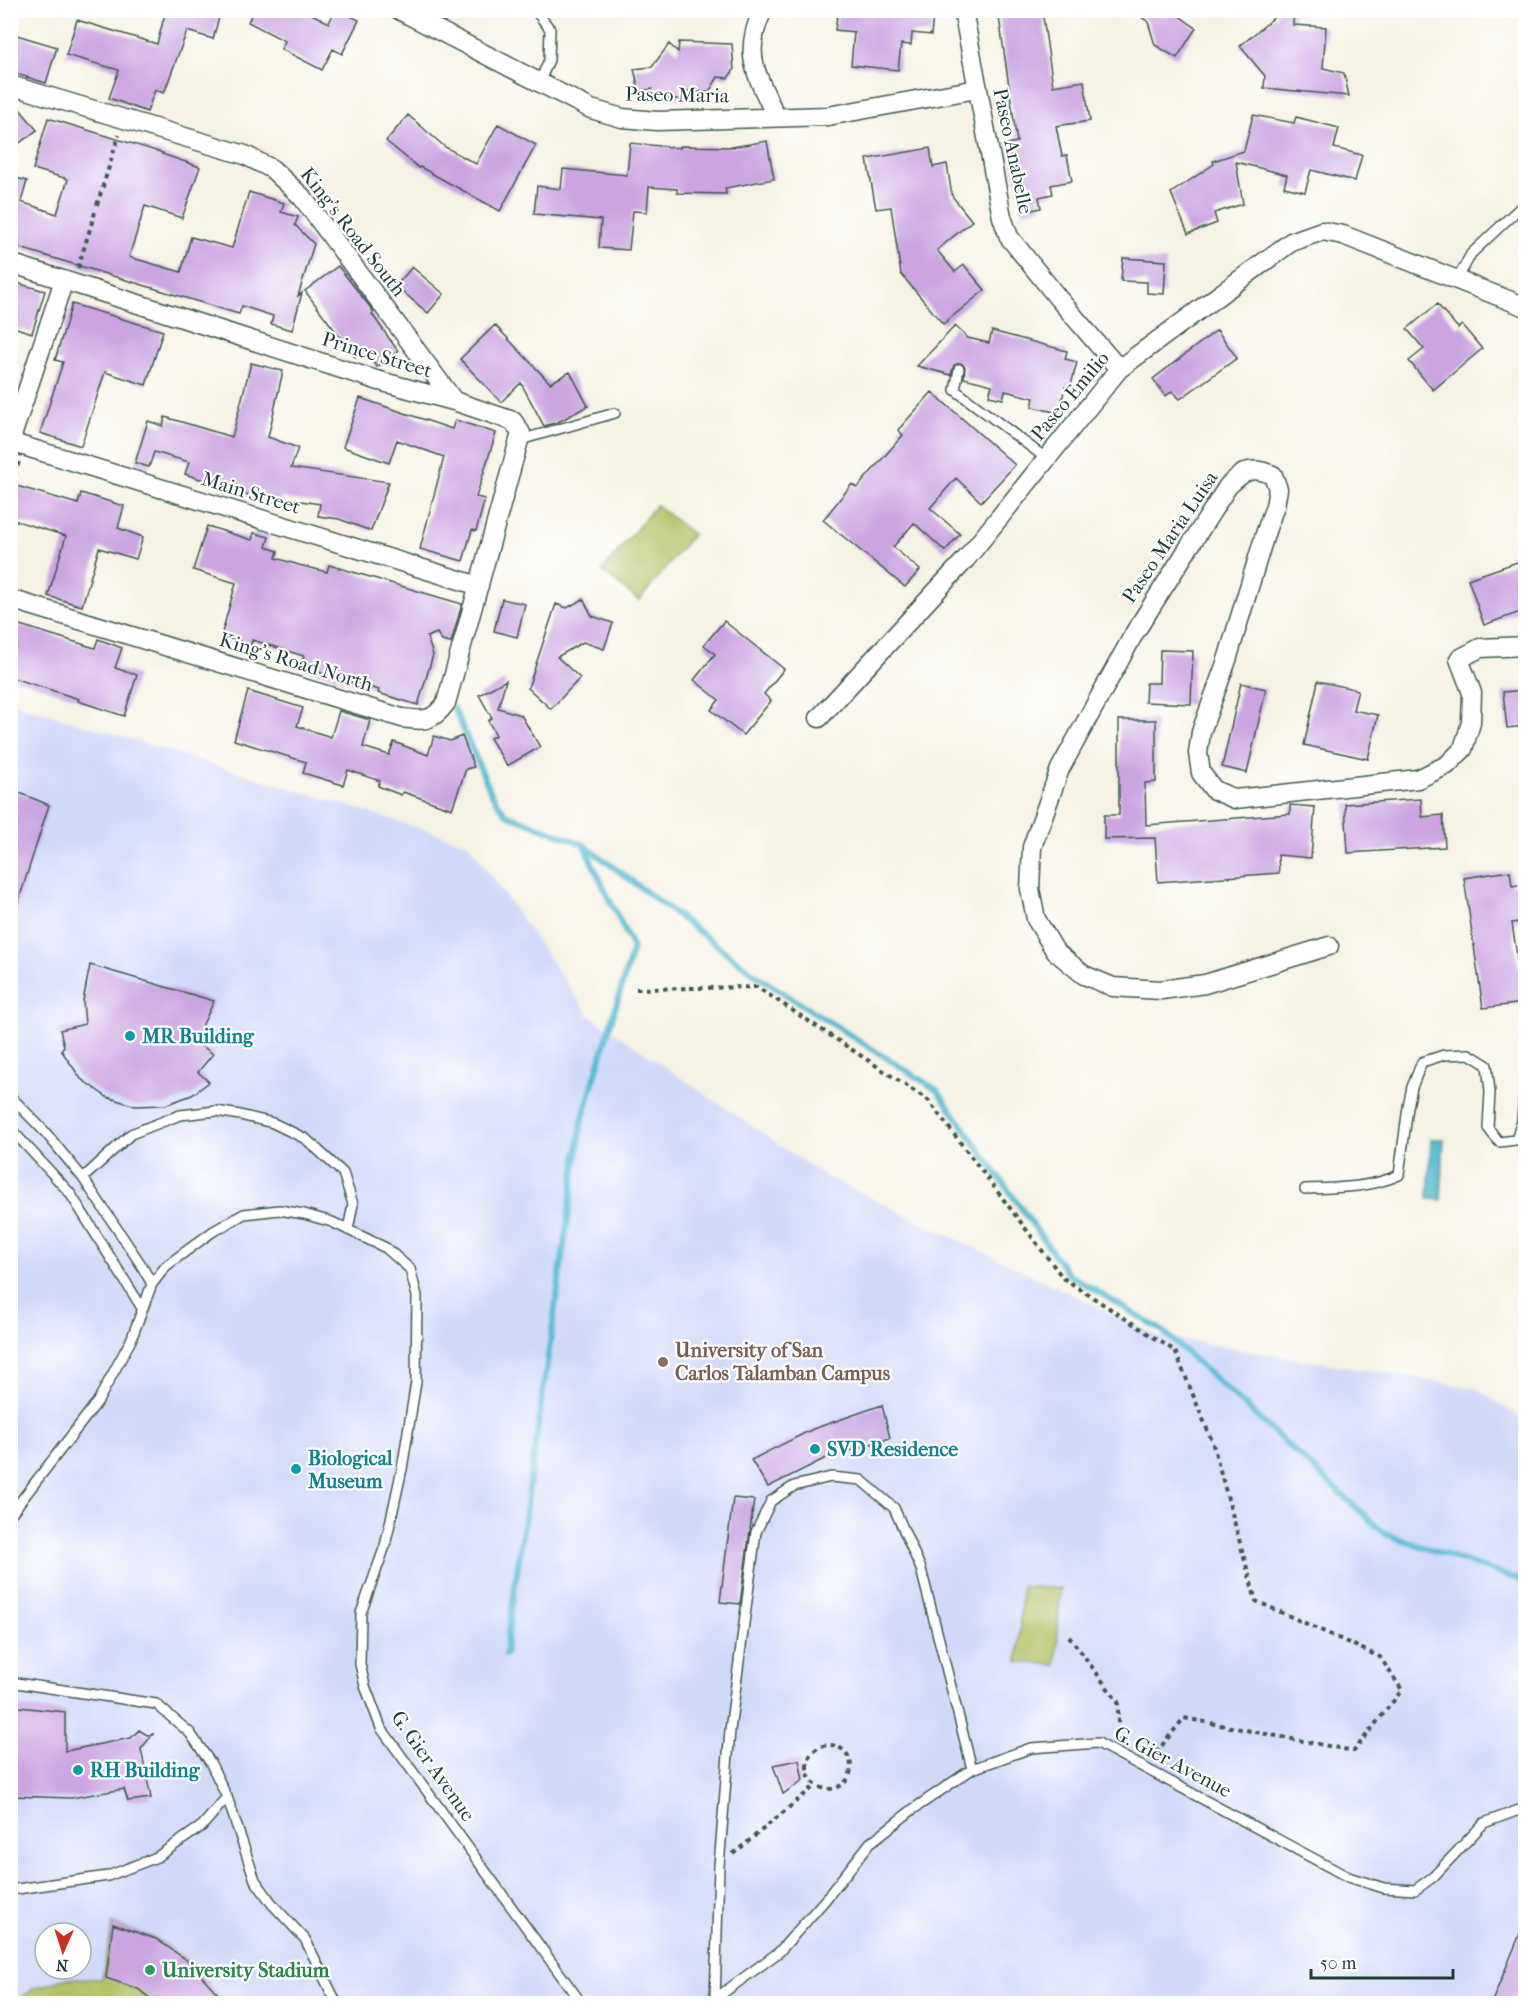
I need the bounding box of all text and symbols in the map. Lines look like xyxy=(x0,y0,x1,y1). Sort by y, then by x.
street label: Paseo Maria xyxy=(625,83,730,107)
street label: Paseo Anabelle xyxy=(988,86,1038,216)
street label: King's Road South xyxy=(296,163,411,302)
street label: Prince Street xyxy=(319,327,435,383)
street label: Paseo Emilio xyxy=(1026,347,1114,445)
street label: Paseo Maria Luisa xyxy=(1117,466,1223,607)
street label: Main Street xyxy=(199,467,303,519)
street label: King's Road North xyxy=(217,628,376,696)
place label: MR Building xyxy=(141,1025,255,1048)
marker: MR Building xyxy=(123,1029,137,1043)
place label: University of San Carlos Talamban Campus xyxy=(674,1339,891,1385)
marker: University of San Carlos Talamban Campus xyxy=(656,1355,670,1369)
place label: SVD Residence xyxy=(827,1438,958,1461)
marker: SVD Residence xyxy=(808,1442,822,1456)
place label: Biological Museum xyxy=(307,1447,393,1493)
marker: Biological Museum xyxy=(289,1462,303,1476)
street label: G. Gier Avenue xyxy=(386,1706,480,1826)
street label: G. Gier Avenue xyxy=(1110,1721,1236,1803)
place label: RH Building xyxy=(90,1759,201,1782)
marker: RH Building xyxy=(71,1763,85,1777)
north arrow xyxy=(33,1921,93,1981)
scale bar xyxy=(1311,1942,1454,1980)
text: 50 m xyxy=(1320,1953,1357,1974)
text: N xyxy=(55,1956,69,1975)
place label: University Stadium xyxy=(161,1959,330,1982)
marker: University Stadium xyxy=(143,1963,157,1977)

